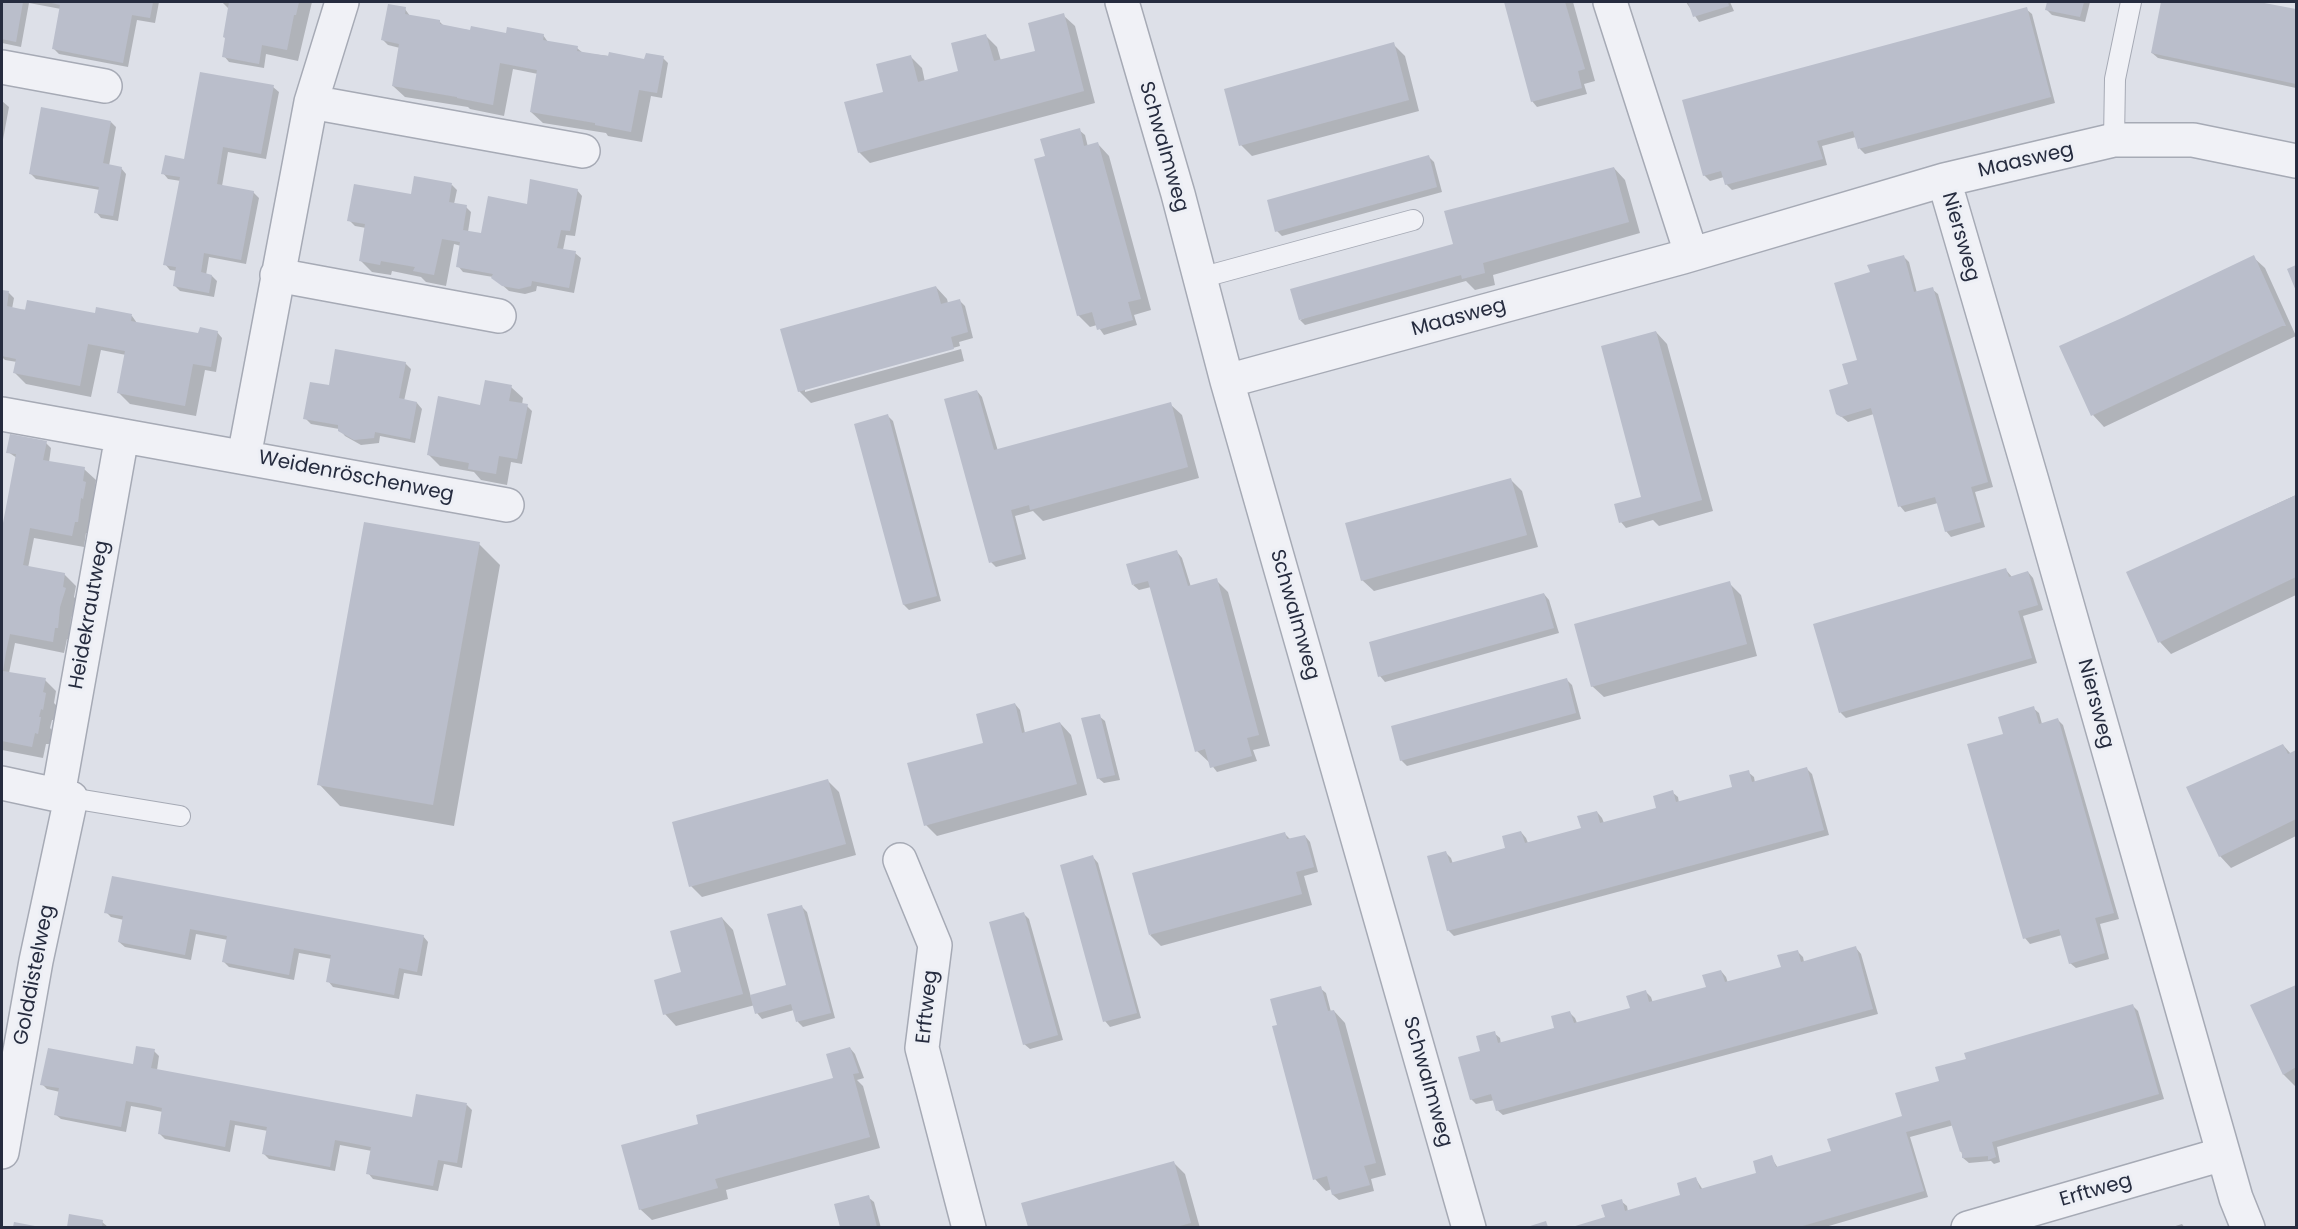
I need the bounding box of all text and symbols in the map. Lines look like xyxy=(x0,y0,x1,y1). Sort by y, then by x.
street label: Schwalmweg xyxy=(1133,79,1193,215)
street label: Maasweg xyxy=(1976,138,2076,184)
street label: Niersweg xyxy=(1936,190,1984,284)
street label: Maasweg xyxy=(1409,294,1509,342)
street label: Weidenröschenweg xyxy=(256,446,456,508)
street label: Heidekrautweg xyxy=(65,539,115,691)
street label: Schwalmweg xyxy=(1264,547,1324,683)
street label: Niersweg xyxy=(2072,657,2118,751)
street label: Golddistelweg xyxy=(10,903,60,1047)
street label: Erftweg xyxy=(912,969,944,1045)
street label: Schwalmweg xyxy=(1397,1014,1457,1150)
street label: Erftweg xyxy=(2057,1169,2135,1213)

